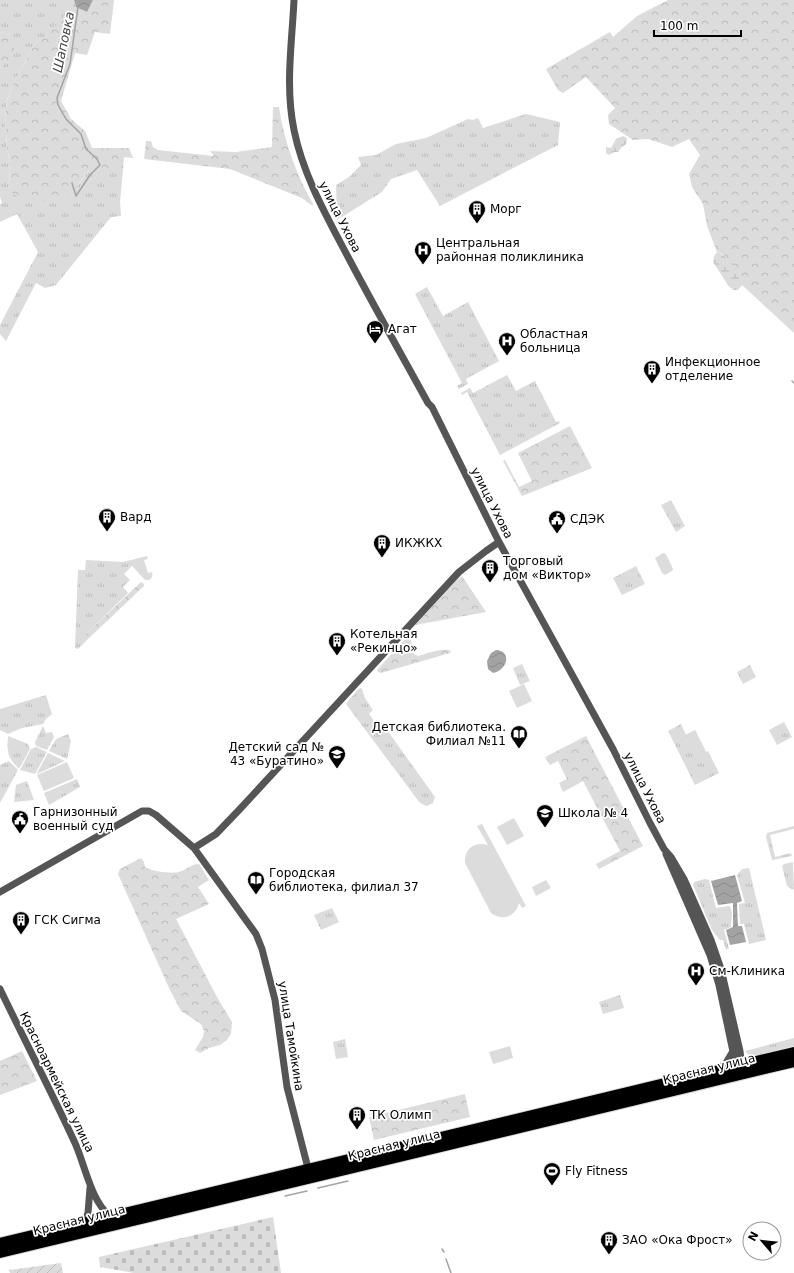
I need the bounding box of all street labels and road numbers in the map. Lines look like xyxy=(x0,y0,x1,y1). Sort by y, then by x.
street label: улица Ухова xyxy=(316,179,364,255)
street label: улица Ухова xyxy=(468,465,516,541)
street label: улица Ухова xyxy=(621,750,669,826)
street label: улица Тамойкина xyxy=(275,980,307,1092)
street label: Красноармейская улица xyxy=(17,1009,97,1155)
street label: Красная улица xyxy=(661,1051,757,1087)
street label: Красная улица xyxy=(346,1127,442,1163)
street label: Красная улица xyxy=(31,1202,127,1238)

